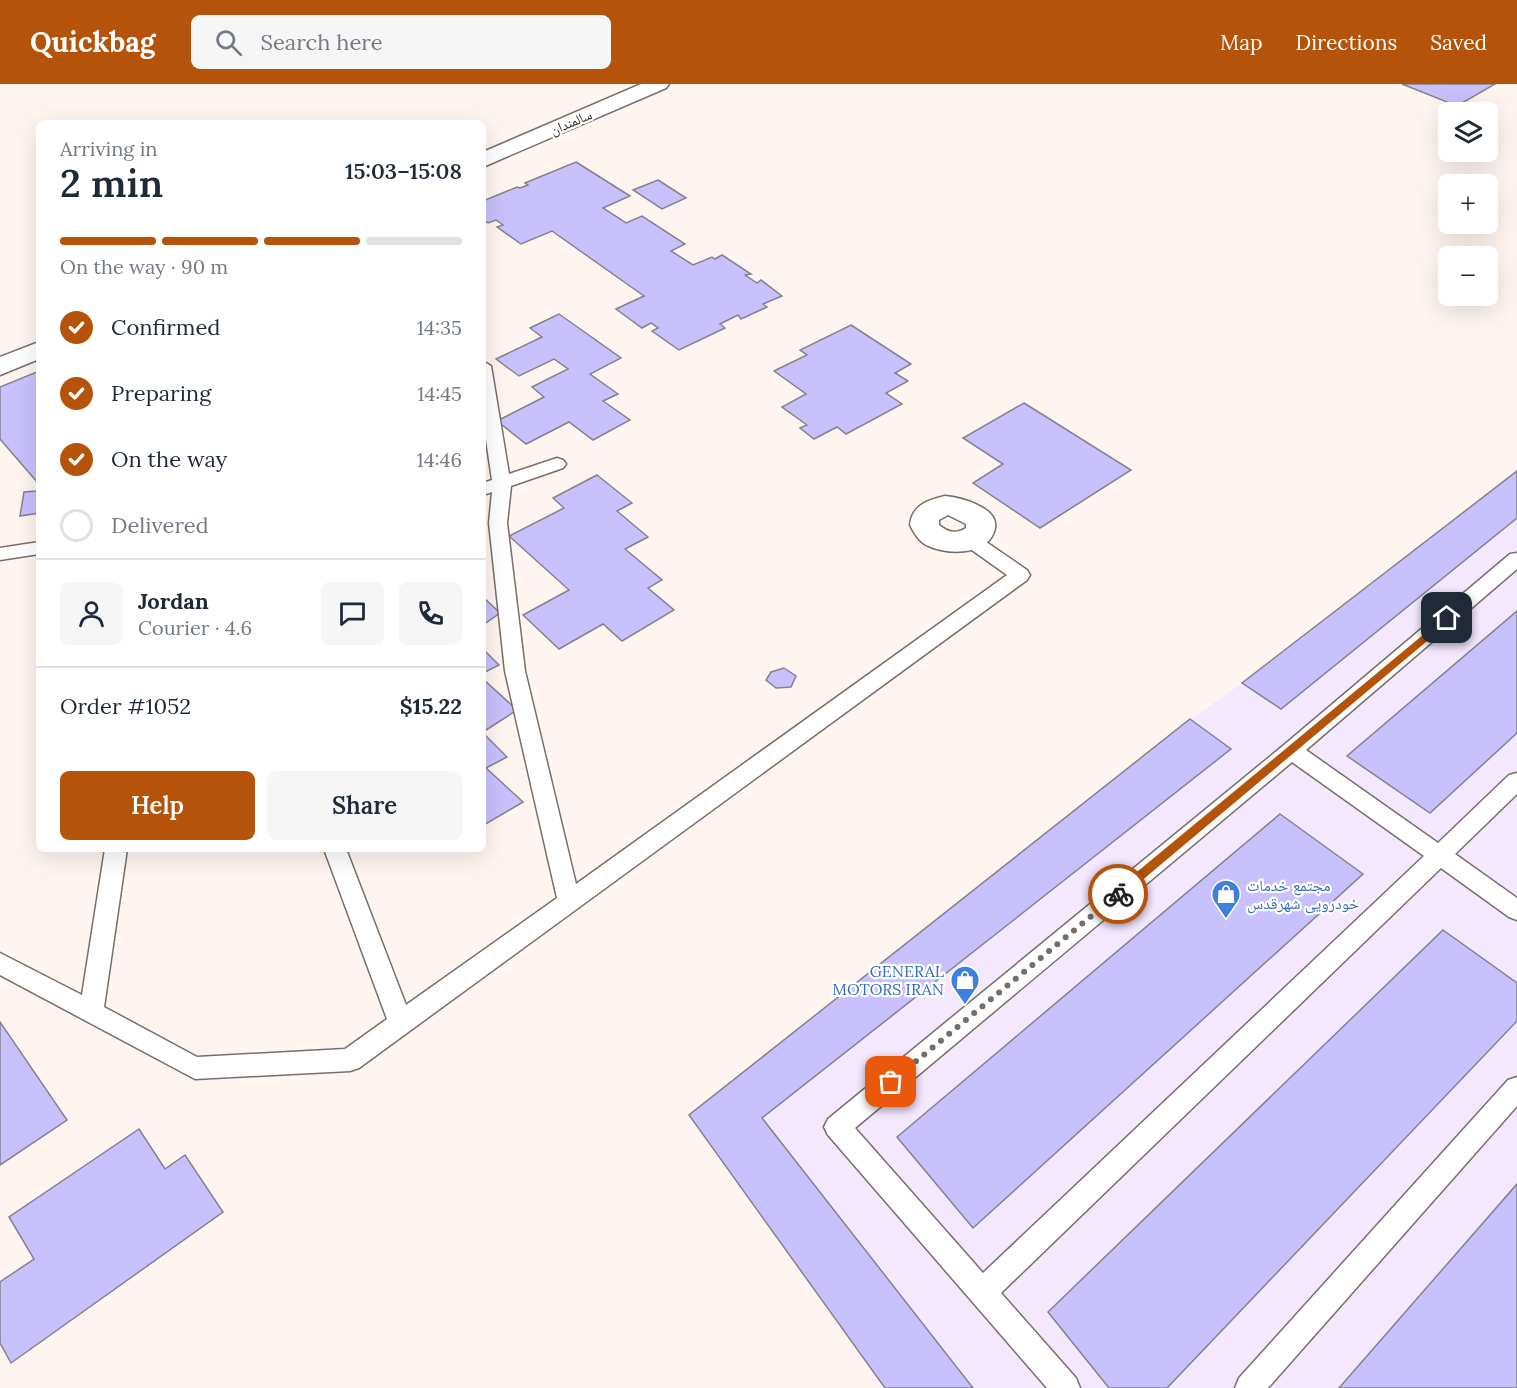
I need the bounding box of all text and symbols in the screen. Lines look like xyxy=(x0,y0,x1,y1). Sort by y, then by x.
search box xyxy=(191,15,611,69)
text: Quickbag xyxy=(30,24,155,60)
icon: search xyxy=(212,26,245,59)
text: Search here xyxy=(260,28,383,56)
text: Map xyxy=(1220,29,1263,56)
text: Directions xyxy=(1296,29,1397,56)
text: Saved xyxy=(1430,29,1487,56)
map controls xyxy=(1438,102,1498,306)
button: layers xyxy=(1438,102,1498,162)
street label: سالمندان xyxy=(547,105,595,139)
text: Arriving in xyxy=(60,136,157,161)
text: 15:03–15:08 xyxy=(345,157,462,185)
text: 2 min xyxy=(60,158,163,208)
button: + xyxy=(1438,174,1498,234)
button: − xyxy=(1438,246,1498,306)
text: On the way · 90 m xyxy=(60,254,228,279)
icon: check xyxy=(60,311,93,344)
text: Confirmed xyxy=(111,313,220,341)
text: 14:35 xyxy=(417,315,462,340)
icon: check xyxy=(60,377,93,410)
text: Preparing xyxy=(111,379,211,407)
text: 14:45 xyxy=(417,381,462,406)
icon: check xyxy=(60,443,93,476)
text: On the way xyxy=(111,445,227,473)
text: 14:46 xyxy=(416,447,462,472)
text: Delivered xyxy=(111,511,209,539)
button: person xyxy=(60,582,123,645)
button: chat xyxy=(321,582,384,645)
button: phone xyxy=(399,582,462,645)
text: Jordan xyxy=(138,587,209,615)
pin xyxy=(1421,592,1472,643)
icon: home xyxy=(1430,601,1463,634)
text: Courier · 4.6 xyxy=(138,615,252,640)
text: Order #1052 xyxy=(60,692,191,720)
text: $15.22 xyxy=(400,692,462,720)
button: Help xyxy=(60,771,255,840)
button: Share xyxy=(267,771,462,840)
courier xyxy=(1088,864,1148,924)
place label: مجتمع خدمات خودرویی شهرقدس xyxy=(1247,875,1359,914)
icon: bike xyxy=(1102,878,1135,911)
shop icon: مجتمع خدمات خودرویی شهرقدس xyxy=(1210,878,1242,920)
place label: GENERAL MOTORS IRAN xyxy=(832,961,944,999)
shop icon: GENERAL MOTORS IRAN xyxy=(949,964,981,1006)
pin xyxy=(865,1056,916,1107)
icon: bag xyxy=(874,1065,907,1098)

